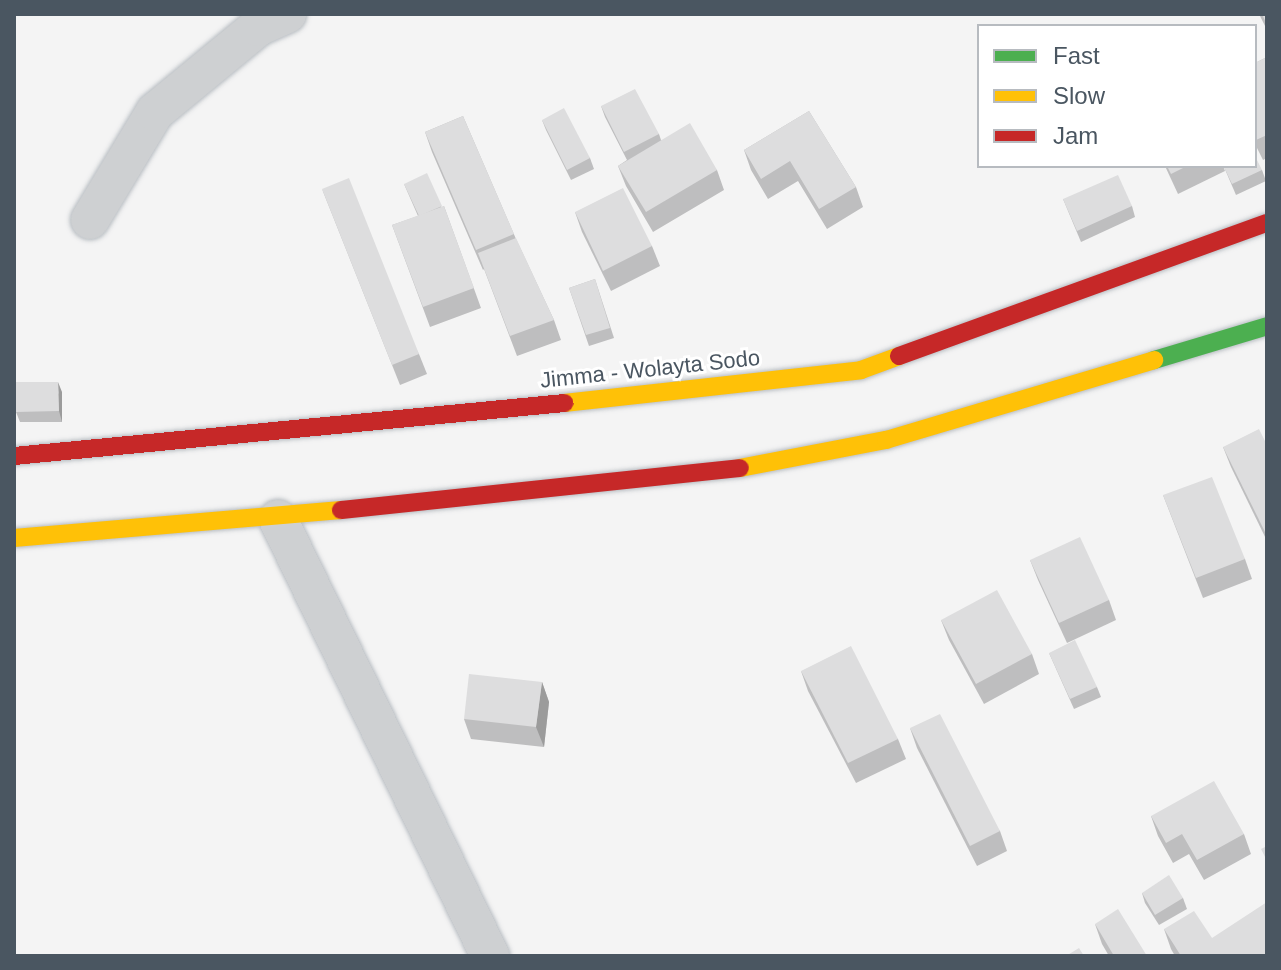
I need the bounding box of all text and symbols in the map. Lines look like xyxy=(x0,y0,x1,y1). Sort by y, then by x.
legend xyxy=(977,24,1257,168)
text: Fast xyxy=(1053,42,1100,69)
text: Slow xyxy=(1053,82,1105,109)
text: Jam xyxy=(1053,122,1098,149)
street label: Jimma - Wolayta Sodo xyxy=(539,344,761,394)

